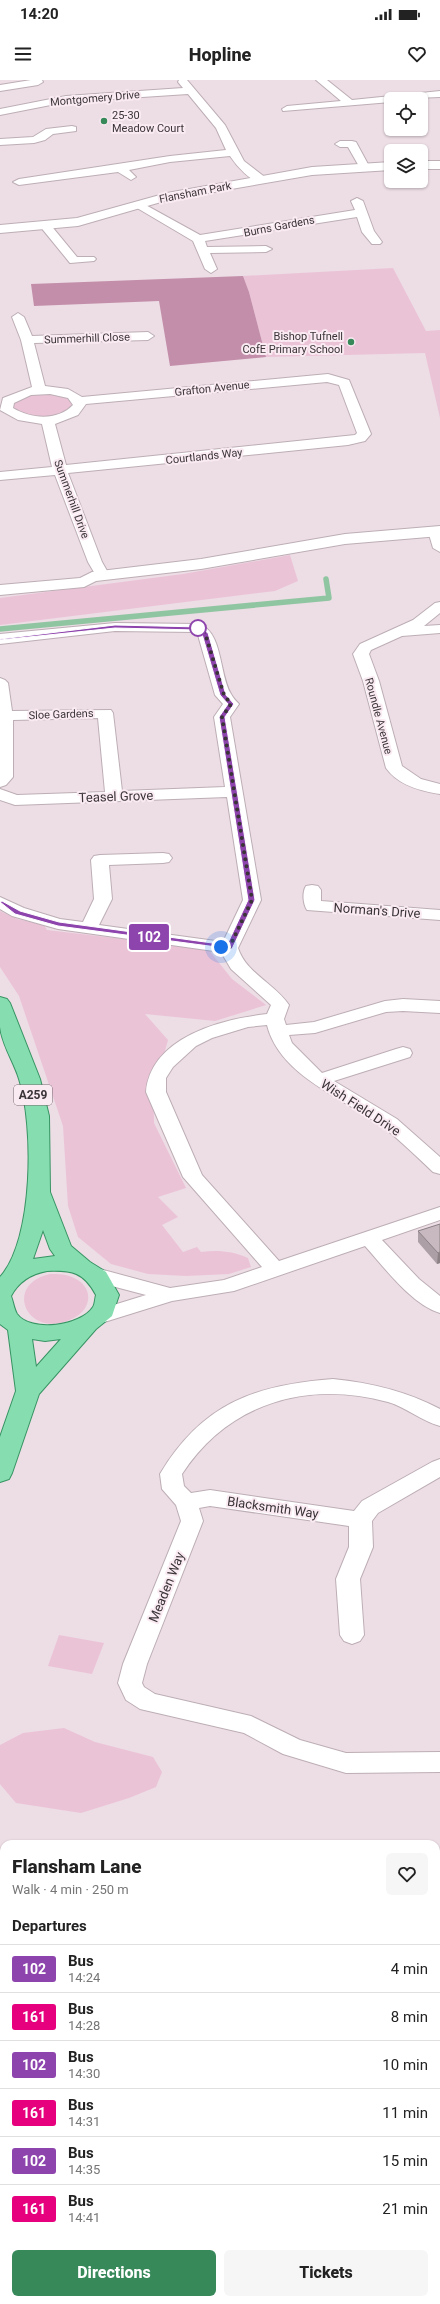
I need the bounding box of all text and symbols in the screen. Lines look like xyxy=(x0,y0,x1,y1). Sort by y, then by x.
text: 14:20 xyxy=(20,5,59,23)
icon: menu xyxy=(12,43,34,65)
icon: heart xyxy=(406,43,428,65)
text: Hopline xyxy=(189,44,251,65)
street label: Montgomery Drive xyxy=(50,88,141,109)
map controls xyxy=(384,92,428,188)
button: locate xyxy=(384,92,428,136)
place label: 25-30 Meadow Court xyxy=(112,109,184,135)
marker: 25-30 Meadow Court xyxy=(99,116,109,126)
button: layers xyxy=(384,144,428,188)
street label: Flansham Park xyxy=(158,179,233,206)
street label: Burns Gardens xyxy=(243,213,316,240)
street label: Summerhill Close xyxy=(44,330,130,346)
place label: Bishop Tufnell CofE Primary School xyxy=(242,330,343,356)
marker: Bishop Tufnell CofE Primary School xyxy=(346,337,356,347)
street label: Grafton Avenue xyxy=(174,378,250,399)
street label: Courtlands Way xyxy=(165,446,244,467)
street label: Summerhill Drive xyxy=(51,458,92,541)
unlabelled marker xyxy=(189,619,207,637)
street label: Roundle Avenue xyxy=(362,676,395,756)
street label: Sloe Gardens xyxy=(28,707,94,722)
street label: Teasel Grove xyxy=(78,788,154,805)
street label: Norman's Drive xyxy=(333,900,421,921)
line badge: 102 xyxy=(126,924,172,950)
text: 102 xyxy=(137,929,161,945)
your location xyxy=(211,937,231,957)
street label: Wish Field Drive xyxy=(318,1076,403,1139)
road number: A259 xyxy=(14,1085,52,1105)
street label: Blacksmith Way xyxy=(226,1494,320,1521)
street label: Meaden Way xyxy=(146,1550,187,1624)
button: heart xyxy=(386,1853,428,1895)
text: Flansham Lane xyxy=(12,1855,141,1878)
text: Walk · 4 min · 250 m xyxy=(12,1882,129,1897)
text: Departures xyxy=(12,1917,87,1935)
text: Bus xyxy=(68,1952,94,1970)
text: 4 min xyxy=(391,1960,428,1978)
text: 102 xyxy=(22,1961,46,1977)
text: 14:24 xyxy=(68,1970,100,1985)
text: Bus xyxy=(68,2000,94,2018)
text: 8 min xyxy=(391,2008,428,2026)
text: 161 xyxy=(22,2009,46,2025)
text: 14:28 xyxy=(68,2018,100,2033)
text: Bus xyxy=(68,2048,94,2066)
text: 10 min xyxy=(382,2056,428,2074)
text: 102 xyxy=(22,2057,46,2073)
text: 14:30 xyxy=(68,2066,100,2081)
text: Bus xyxy=(68,2096,94,2114)
text: 11 min xyxy=(382,2104,428,2122)
text: 161 xyxy=(22,2105,46,2121)
text: 14:31 xyxy=(68,2114,100,2129)
text: Bus xyxy=(68,2144,94,2162)
text: 15 min xyxy=(382,2152,428,2170)
text: 102 xyxy=(22,2153,46,2169)
text: 14:35 xyxy=(68,2162,100,2177)
text: Bus xyxy=(68,2192,94,2210)
text: 21 min xyxy=(382,2200,428,2218)
text: 161 xyxy=(22,2201,46,2217)
text: 14:41 xyxy=(68,2210,100,2225)
button: Directions xyxy=(12,2250,216,2296)
button: Tickets xyxy=(224,2250,428,2296)

